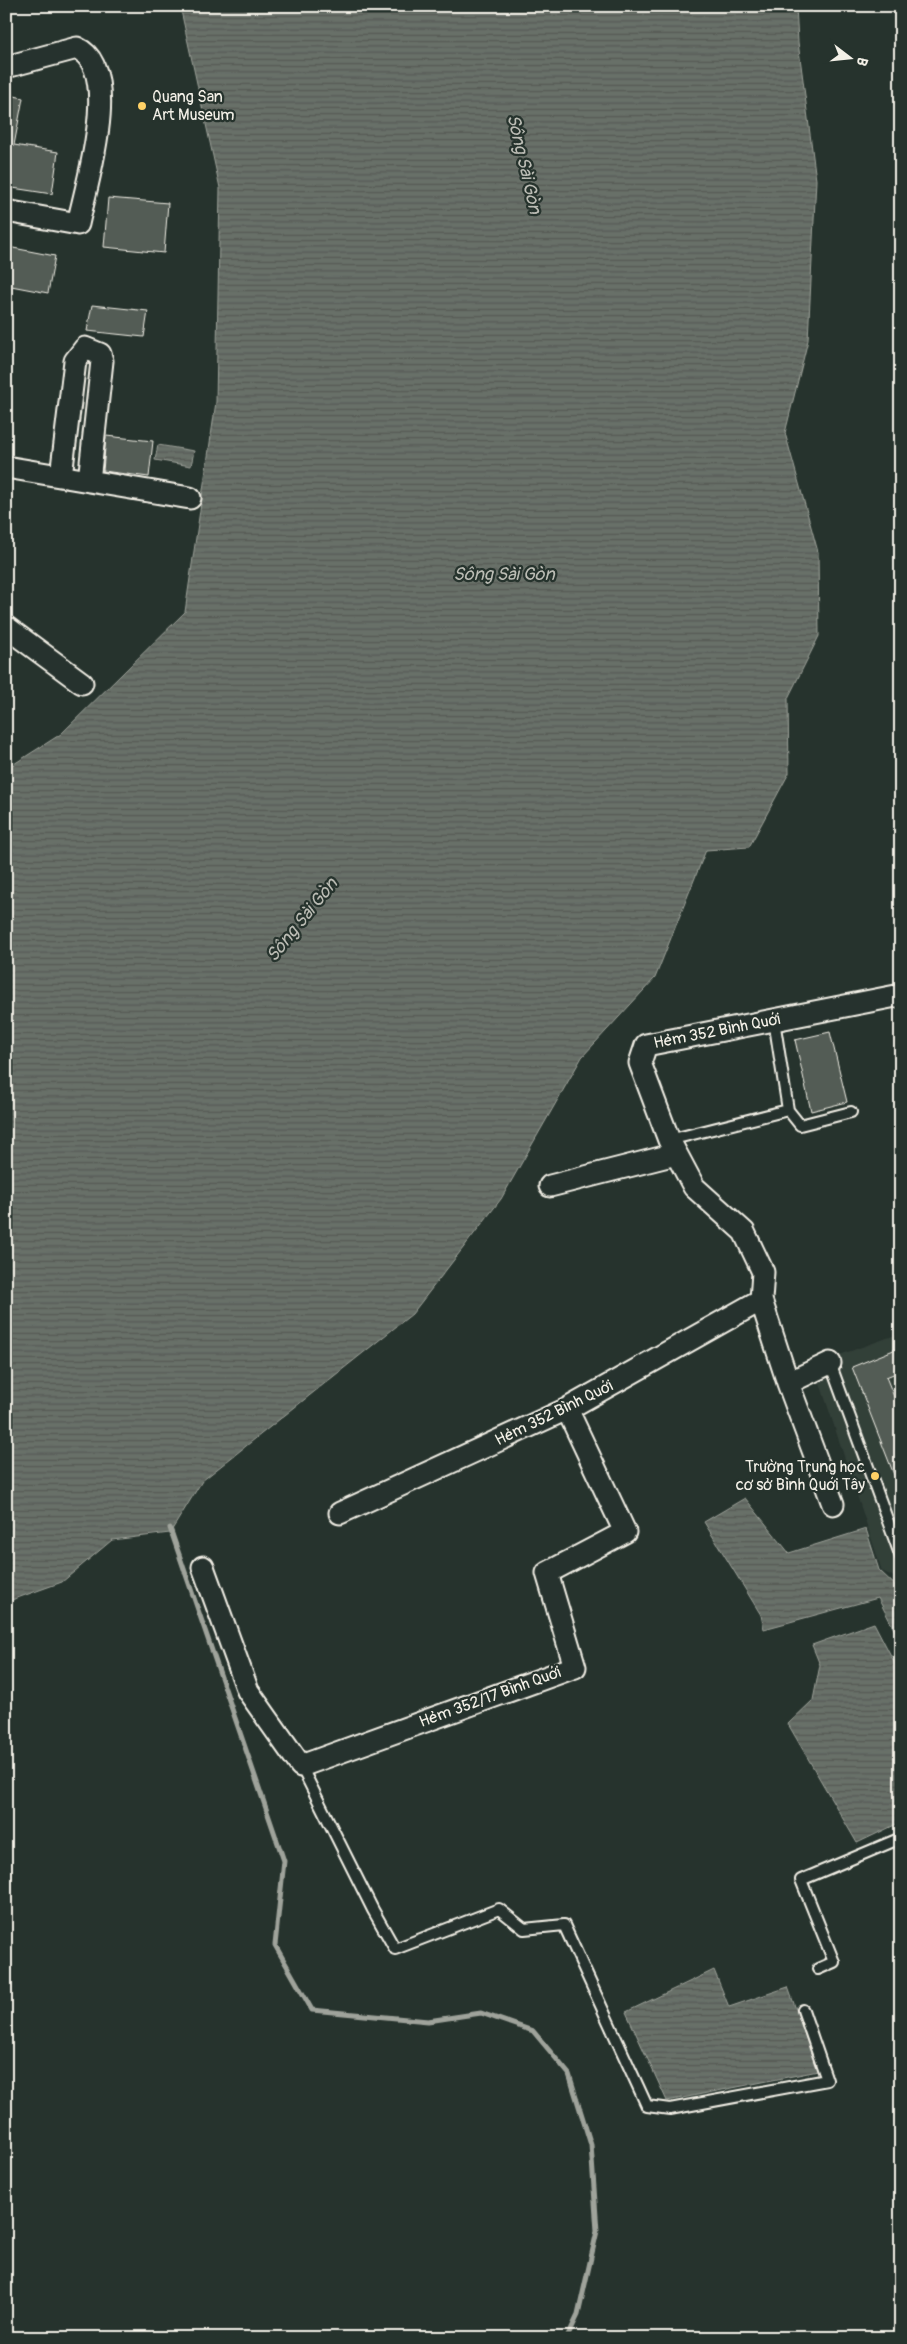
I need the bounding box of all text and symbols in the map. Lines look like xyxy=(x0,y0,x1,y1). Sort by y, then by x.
north arrow xyxy=(824,32,874,82)
text: B xyxy=(853,55,871,68)
place label: Quang San Art Museum xyxy=(152,87,234,125)
marker: Quang San Art Museum xyxy=(136,100,148,112)
water label: Sông Sài Gòn xyxy=(501,112,547,217)
water label: Sông Sài Gòn xyxy=(453,563,555,586)
water label: Sông Sài Gòn xyxy=(261,873,343,967)
street label: Hẻm 352 Bình Quới xyxy=(652,1009,782,1053)
street label: Hẻm 352 Bình Quới xyxy=(492,1376,616,1450)
place label: Trường Trung học cơ sở Bình Quới Tây xyxy=(736,1457,865,1495)
marker: Trường Trung học cơ sở Bình Quới Tây xyxy=(869,1470,881,1482)
street label: Hẻm 352/17 Bình Quới xyxy=(416,1662,564,1732)

